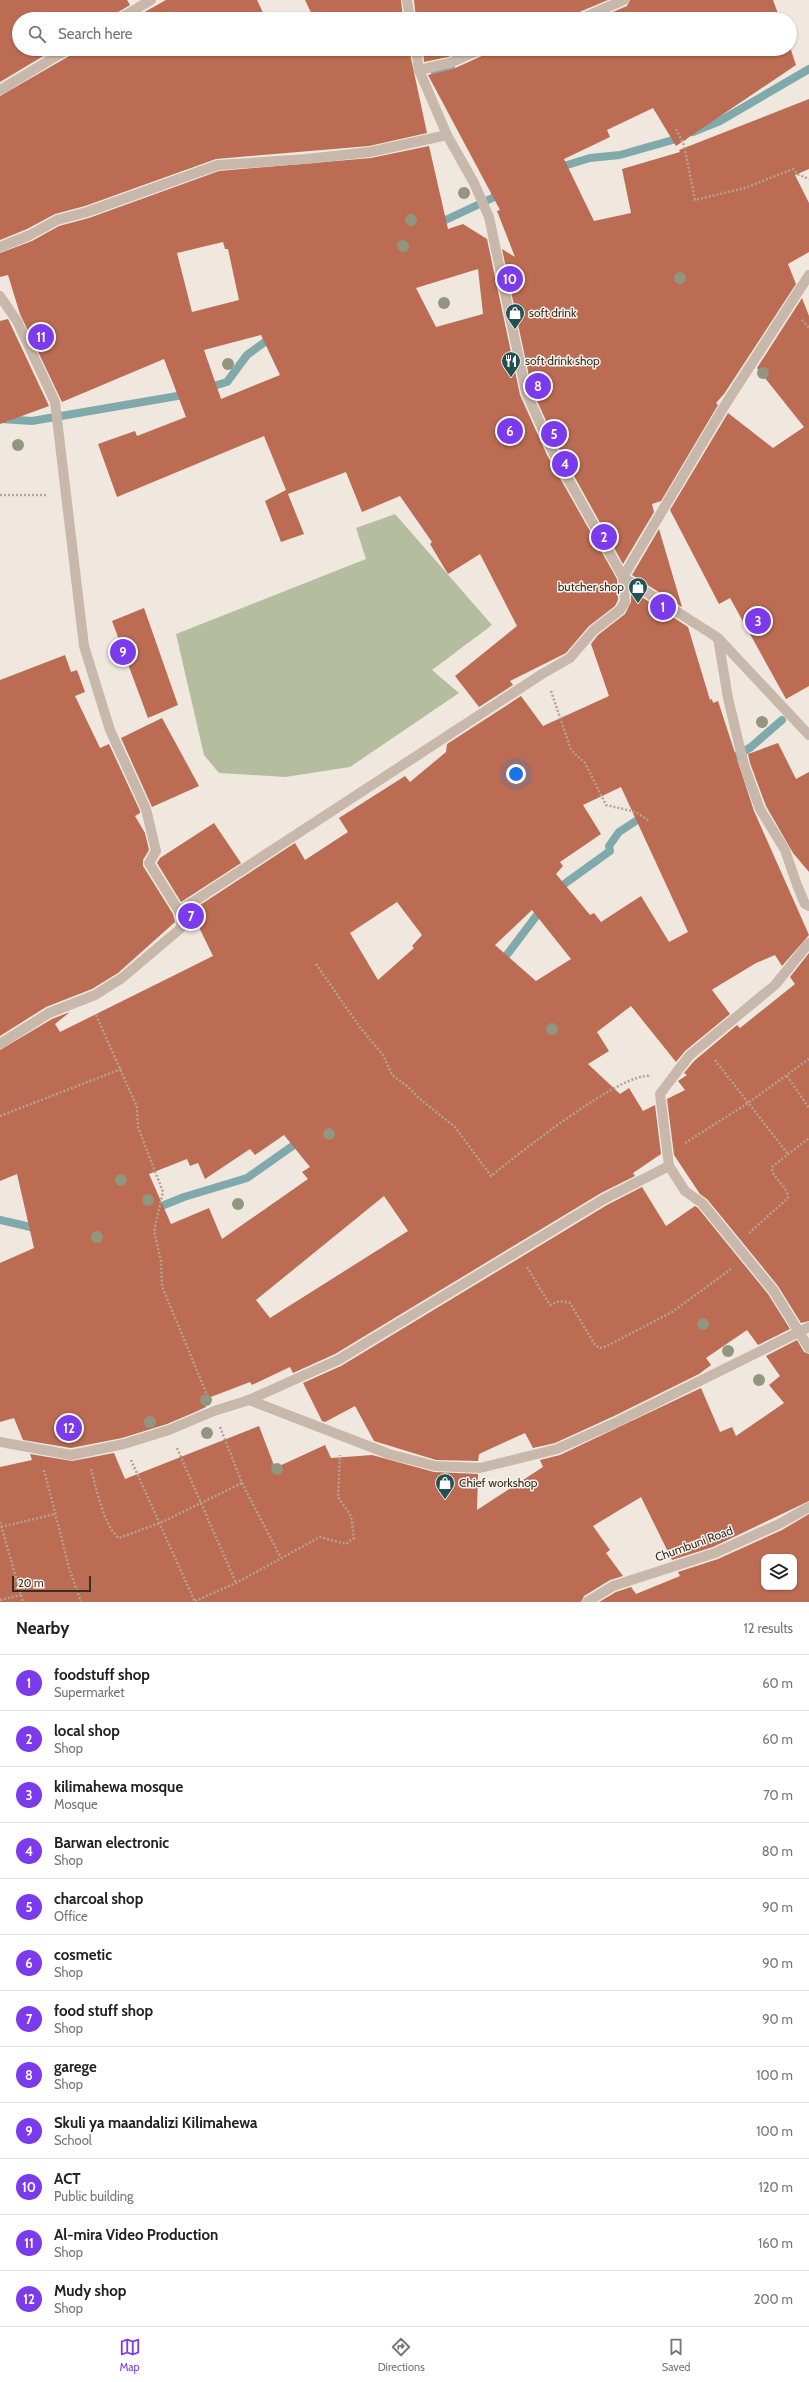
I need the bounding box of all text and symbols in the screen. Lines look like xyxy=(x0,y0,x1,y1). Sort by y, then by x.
search box xyxy=(12,12,797,56)
icon: search xyxy=(26,23,48,45)
text: Search here xyxy=(58,25,133,43)
pin: 10 xyxy=(497,264,523,294)
shop icon: soft drink xyxy=(504,302,526,330)
place label: soft drink xyxy=(529,305,577,320)
pin: 11 xyxy=(28,322,54,352)
restaurant icon: soft drink shop xyxy=(500,350,522,378)
place label: soft drink shop xyxy=(525,353,600,368)
pin: 8 xyxy=(525,371,551,401)
pin: 6 xyxy=(497,416,523,446)
pin: 5 xyxy=(541,419,567,449)
pin: 4 xyxy=(552,449,578,479)
pin: 2 xyxy=(591,522,617,552)
shop icon: butcher shop xyxy=(627,576,649,604)
place label: butcher shop xyxy=(558,579,624,594)
pin: 1 xyxy=(650,592,676,622)
pin: 3 xyxy=(745,606,771,636)
pin: 9 xyxy=(110,637,136,667)
your location xyxy=(506,764,526,784)
pin: 7 xyxy=(178,901,204,931)
pin: 12 xyxy=(56,1413,82,1443)
shop icon: Chief workshop xyxy=(434,1472,456,1500)
place label: Chief workshop xyxy=(459,1475,538,1490)
street label: Chumbuni Road xyxy=(653,1523,735,1565)
map controls xyxy=(761,1554,797,1590)
button: layers xyxy=(761,1554,797,1590)
scale bar xyxy=(12,1574,91,1593)
text: 20 m xyxy=(18,1576,44,1590)
text: Nearby xyxy=(16,1618,69,1638)
text: 12 results xyxy=(743,1620,793,1636)
text: foodstuff shop xyxy=(54,1666,150,1684)
text: 1 xyxy=(27,1675,31,1691)
text: 60 m xyxy=(762,1675,793,1691)
text: Supermarket xyxy=(54,1684,125,1700)
text: local shop xyxy=(54,1722,120,1740)
text: 2 xyxy=(26,1731,32,1747)
text: 60 m xyxy=(762,1731,793,1747)
text: Shop xyxy=(54,1740,83,1756)
text: kilimahewa mosque xyxy=(54,1778,183,1796)
text: 3 xyxy=(25,1787,33,1803)
text: 70 m xyxy=(763,1787,793,1803)
text: Mosque xyxy=(54,1796,98,1812)
text: Barwan electronic xyxy=(54,1834,169,1852)
text: 4 xyxy=(25,1843,33,1859)
text: 80 m xyxy=(762,1843,793,1859)
text: Shop xyxy=(54,1852,83,1868)
text: charcoal shop xyxy=(54,1890,143,1908)
text: 5 xyxy=(26,1899,32,1915)
text: 90 m xyxy=(762,1899,793,1915)
text: Office xyxy=(54,1908,88,1924)
text: cosmetic xyxy=(54,1946,112,1964)
text: 6 xyxy=(25,1955,33,1971)
text: 90 m xyxy=(762,1955,793,1971)
text: Shop xyxy=(54,1964,83,1980)
text: food stuff shop xyxy=(54,2002,153,2020)
text: 7 xyxy=(26,2011,32,2027)
text: 90 m xyxy=(762,2011,793,2027)
text: Shop xyxy=(54,2020,83,2036)
text: garege xyxy=(54,2058,97,2076)
text: 8 xyxy=(25,2067,33,2083)
text: 100 m xyxy=(756,2067,793,2083)
text: Shop xyxy=(54,2076,83,2092)
text: Skuli ya maandalizi Kilimahewa xyxy=(54,2114,258,2132)
text: 9 xyxy=(25,2123,33,2139)
text: 100 m xyxy=(756,2123,793,2139)
text: School xyxy=(54,2132,92,2148)
text: ACT xyxy=(54,2170,81,2188)
text: 10 xyxy=(22,2179,36,2195)
text: 120 m xyxy=(759,2179,793,2195)
text: Public building xyxy=(54,2188,134,2204)
text: Al-mira Video Production xyxy=(54,2226,218,2244)
text: 11 xyxy=(24,2235,34,2251)
text: 160 m xyxy=(758,2235,793,2251)
text: Shop xyxy=(54,2244,83,2260)
text: Mudy shop xyxy=(54,2282,126,2300)
text: 12 xyxy=(23,2291,35,2307)
text: 200 m xyxy=(754,2291,793,2307)
text: Shop xyxy=(54,2300,83,2316)
tab: Map xyxy=(119,2336,141,2374)
tab: Directions xyxy=(378,2336,425,2374)
tab: Saved xyxy=(662,2336,690,2374)

